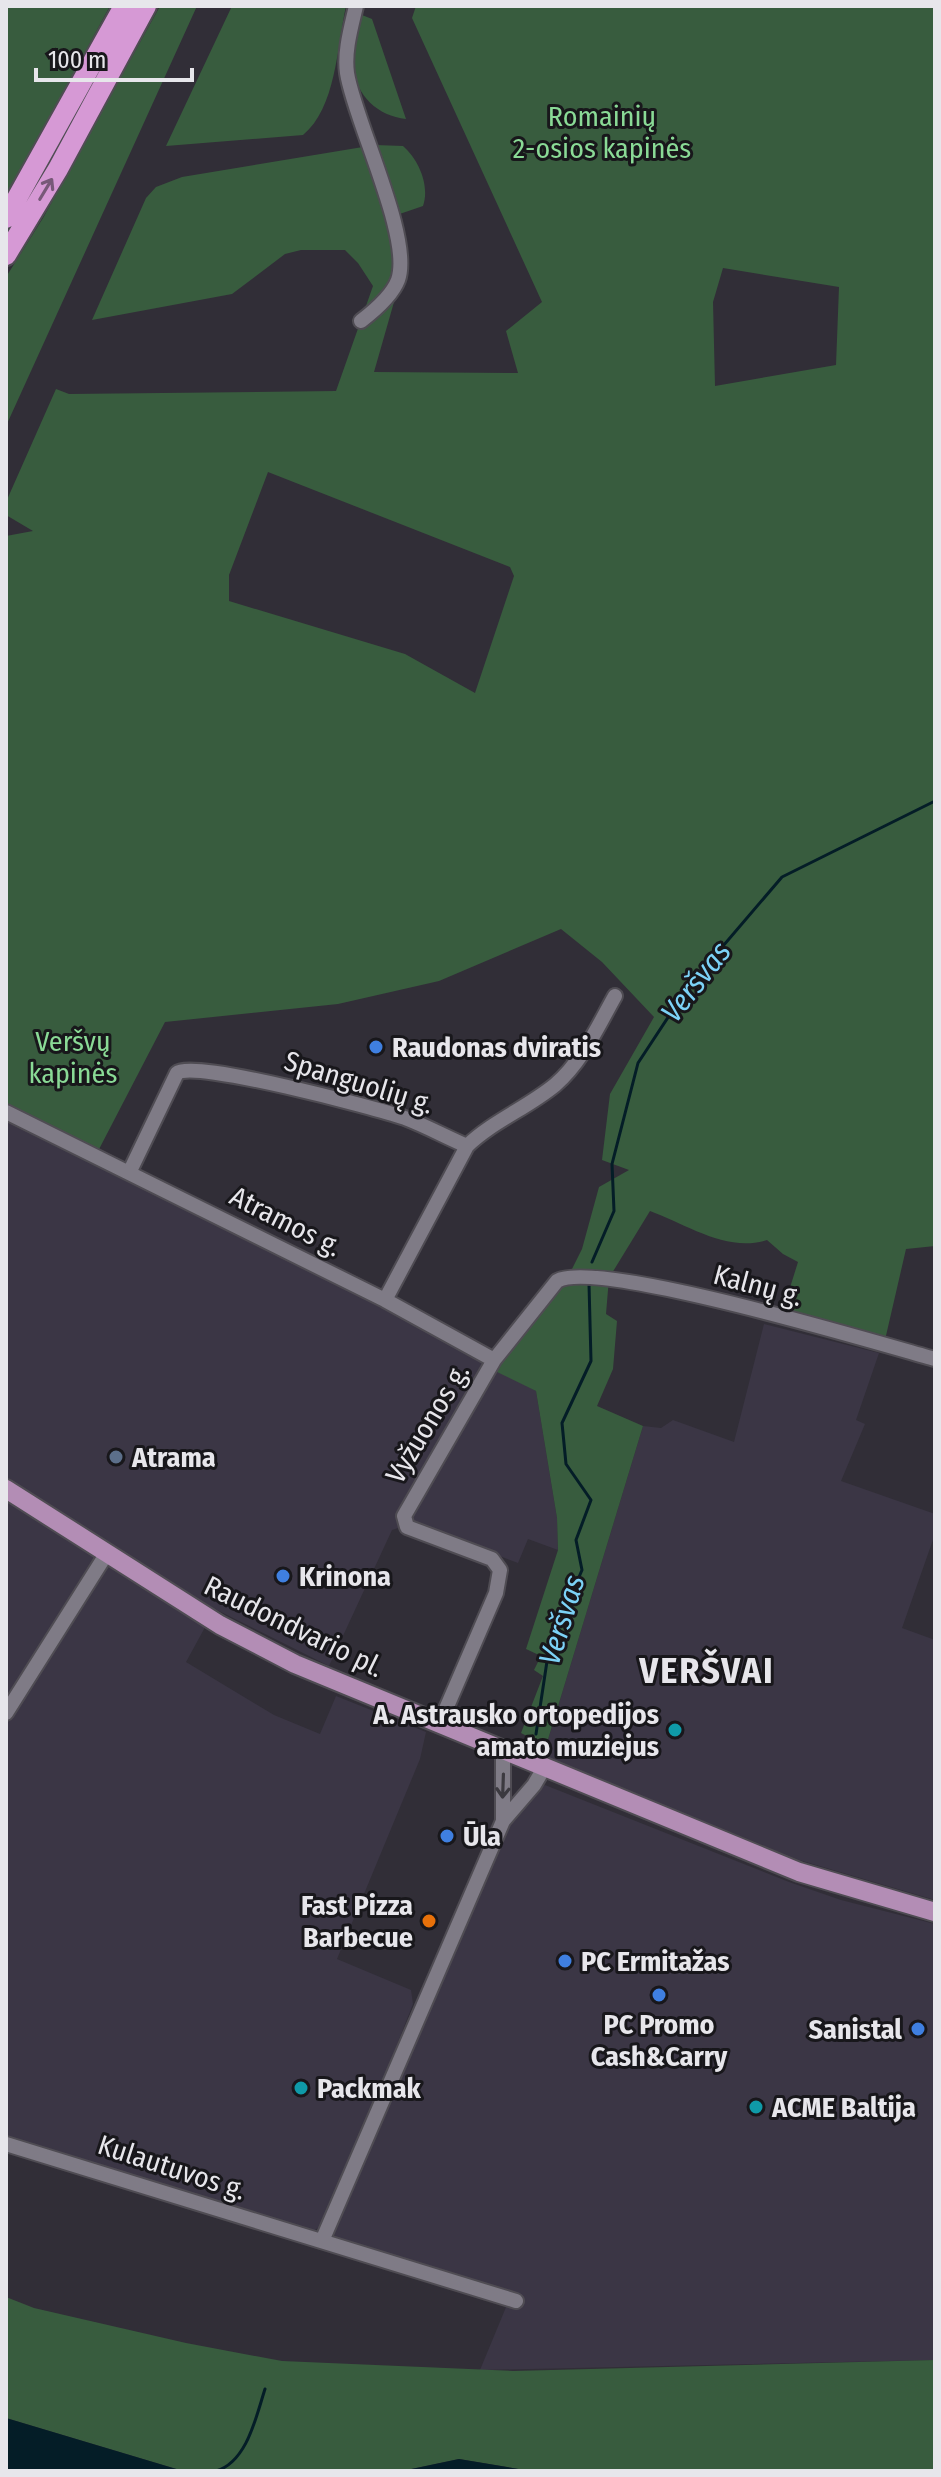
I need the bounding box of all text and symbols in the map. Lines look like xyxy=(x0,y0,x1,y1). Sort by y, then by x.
scale bar xyxy=(36,32,192,82)
text: 100 m xyxy=(48,46,106,74)
park label: Romainių 2-osios kapinės xyxy=(513,100,691,165)
one-way arrow xyxy=(39,178,55,201)
water label: Veršvas xyxy=(653,934,739,1029)
park label: Veršvų kapinės xyxy=(29,1025,117,1090)
place label: Raudonas dviratis xyxy=(392,1031,601,1064)
marker: Raudonas dviratis xyxy=(367,1038,385,1056)
street label: Spanguolių g. xyxy=(280,1044,437,1121)
street label: Atramos g. xyxy=(225,1179,347,1263)
street label: Kalnų g. xyxy=(710,1258,806,1313)
street label: Vyžuonos g. xyxy=(379,1357,476,1489)
place label: Atrama xyxy=(131,1441,216,1474)
marker: Atrama xyxy=(107,1448,125,1466)
place label: Krinona xyxy=(299,1560,391,1593)
marker: Krinona xyxy=(274,1567,292,1585)
street label: Raudondvario pl. xyxy=(199,1569,389,1684)
water label: Veršvas xyxy=(531,1570,593,1669)
district label: VERŠVAI xyxy=(638,1648,775,1693)
place label: A. Astrausko ortopedijos amato muziejus xyxy=(372,1698,659,1763)
marker: A. Astrausko ortopedijos amato muziejus xyxy=(666,1721,684,1739)
one-way arrow xyxy=(496,1772,511,1799)
place label: Ūla xyxy=(463,1820,501,1853)
marker: Ūla xyxy=(438,1827,456,1845)
place label: Fast Pizza Barbecue xyxy=(301,1889,413,1954)
marker: Fast Pizza Barbecue xyxy=(420,1912,438,1930)
place label: PC Ermitažas xyxy=(581,1945,730,1978)
marker: PC Ermitažas xyxy=(556,1952,574,1970)
marker: PC Promo Cash&Carry xyxy=(650,1986,668,2004)
place label: PC Promo Cash&Carry xyxy=(591,2008,728,2073)
place label: Sanistal xyxy=(809,2013,902,2046)
marker: Sanistal xyxy=(909,2020,927,2038)
place label: Packmak xyxy=(317,2072,422,2105)
marker: Packmak xyxy=(292,2079,310,2097)
place label: ACME Baltija xyxy=(771,2091,916,2124)
marker: ACME Baltija xyxy=(747,2098,765,2116)
street label: Kulautuvos g. xyxy=(94,2128,250,2207)

